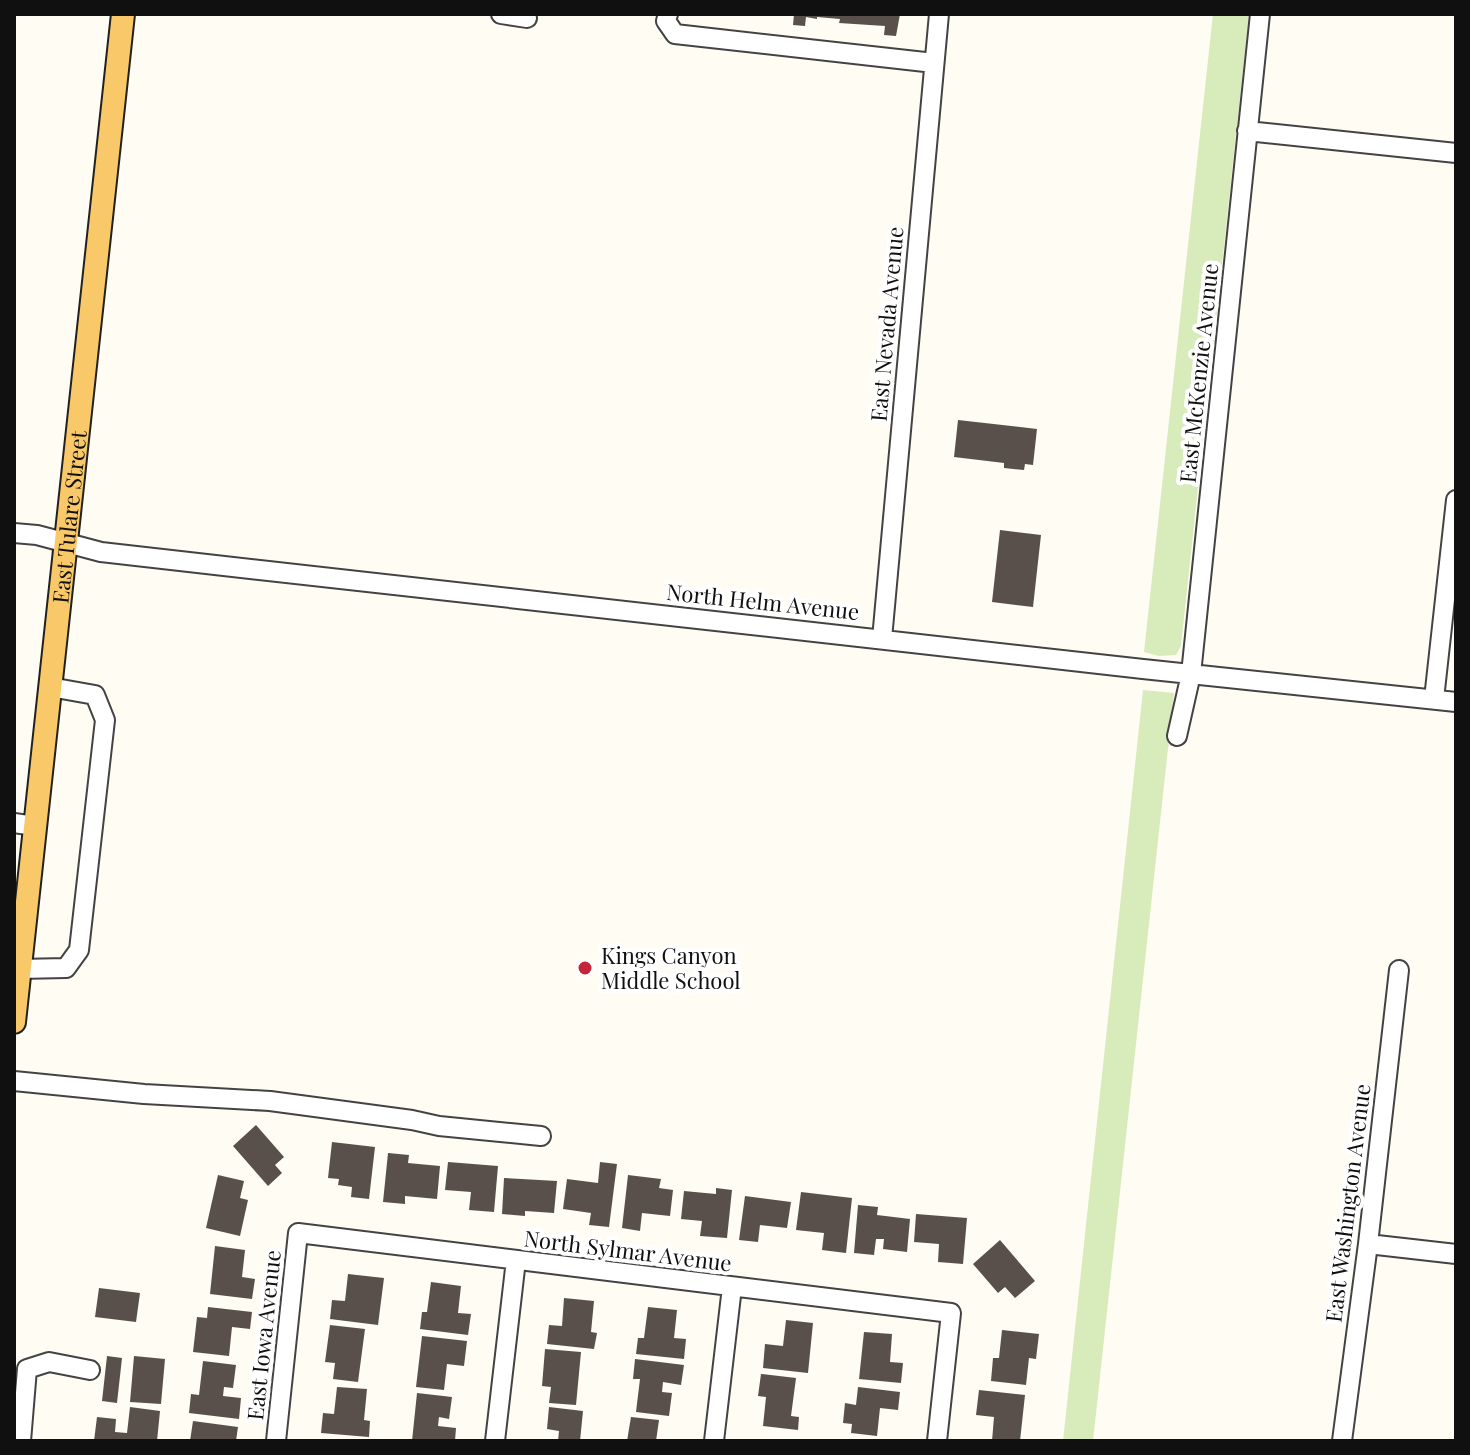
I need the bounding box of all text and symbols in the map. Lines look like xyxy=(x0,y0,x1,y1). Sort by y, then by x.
street label: East Nevada Avenue xyxy=(863,225,909,423)
street label: East McKenzie Avenue xyxy=(1172,262,1224,484)
street label: East Tulare Street xyxy=(44,428,93,605)
street label: North Helm Avenue xyxy=(665,576,861,626)
place label: Kings Canyon Middle School xyxy=(601,940,741,995)
marker: Kings Canyon Middle School xyxy=(576,959,594,977)
street label: East Washington Avenue xyxy=(1317,1082,1377,1324)
street label: North Sylmar Avenue xyxy=(522,1222,734,1278)
street label: East Iowa Avenue xyxy=(239,1248,287,1422)

